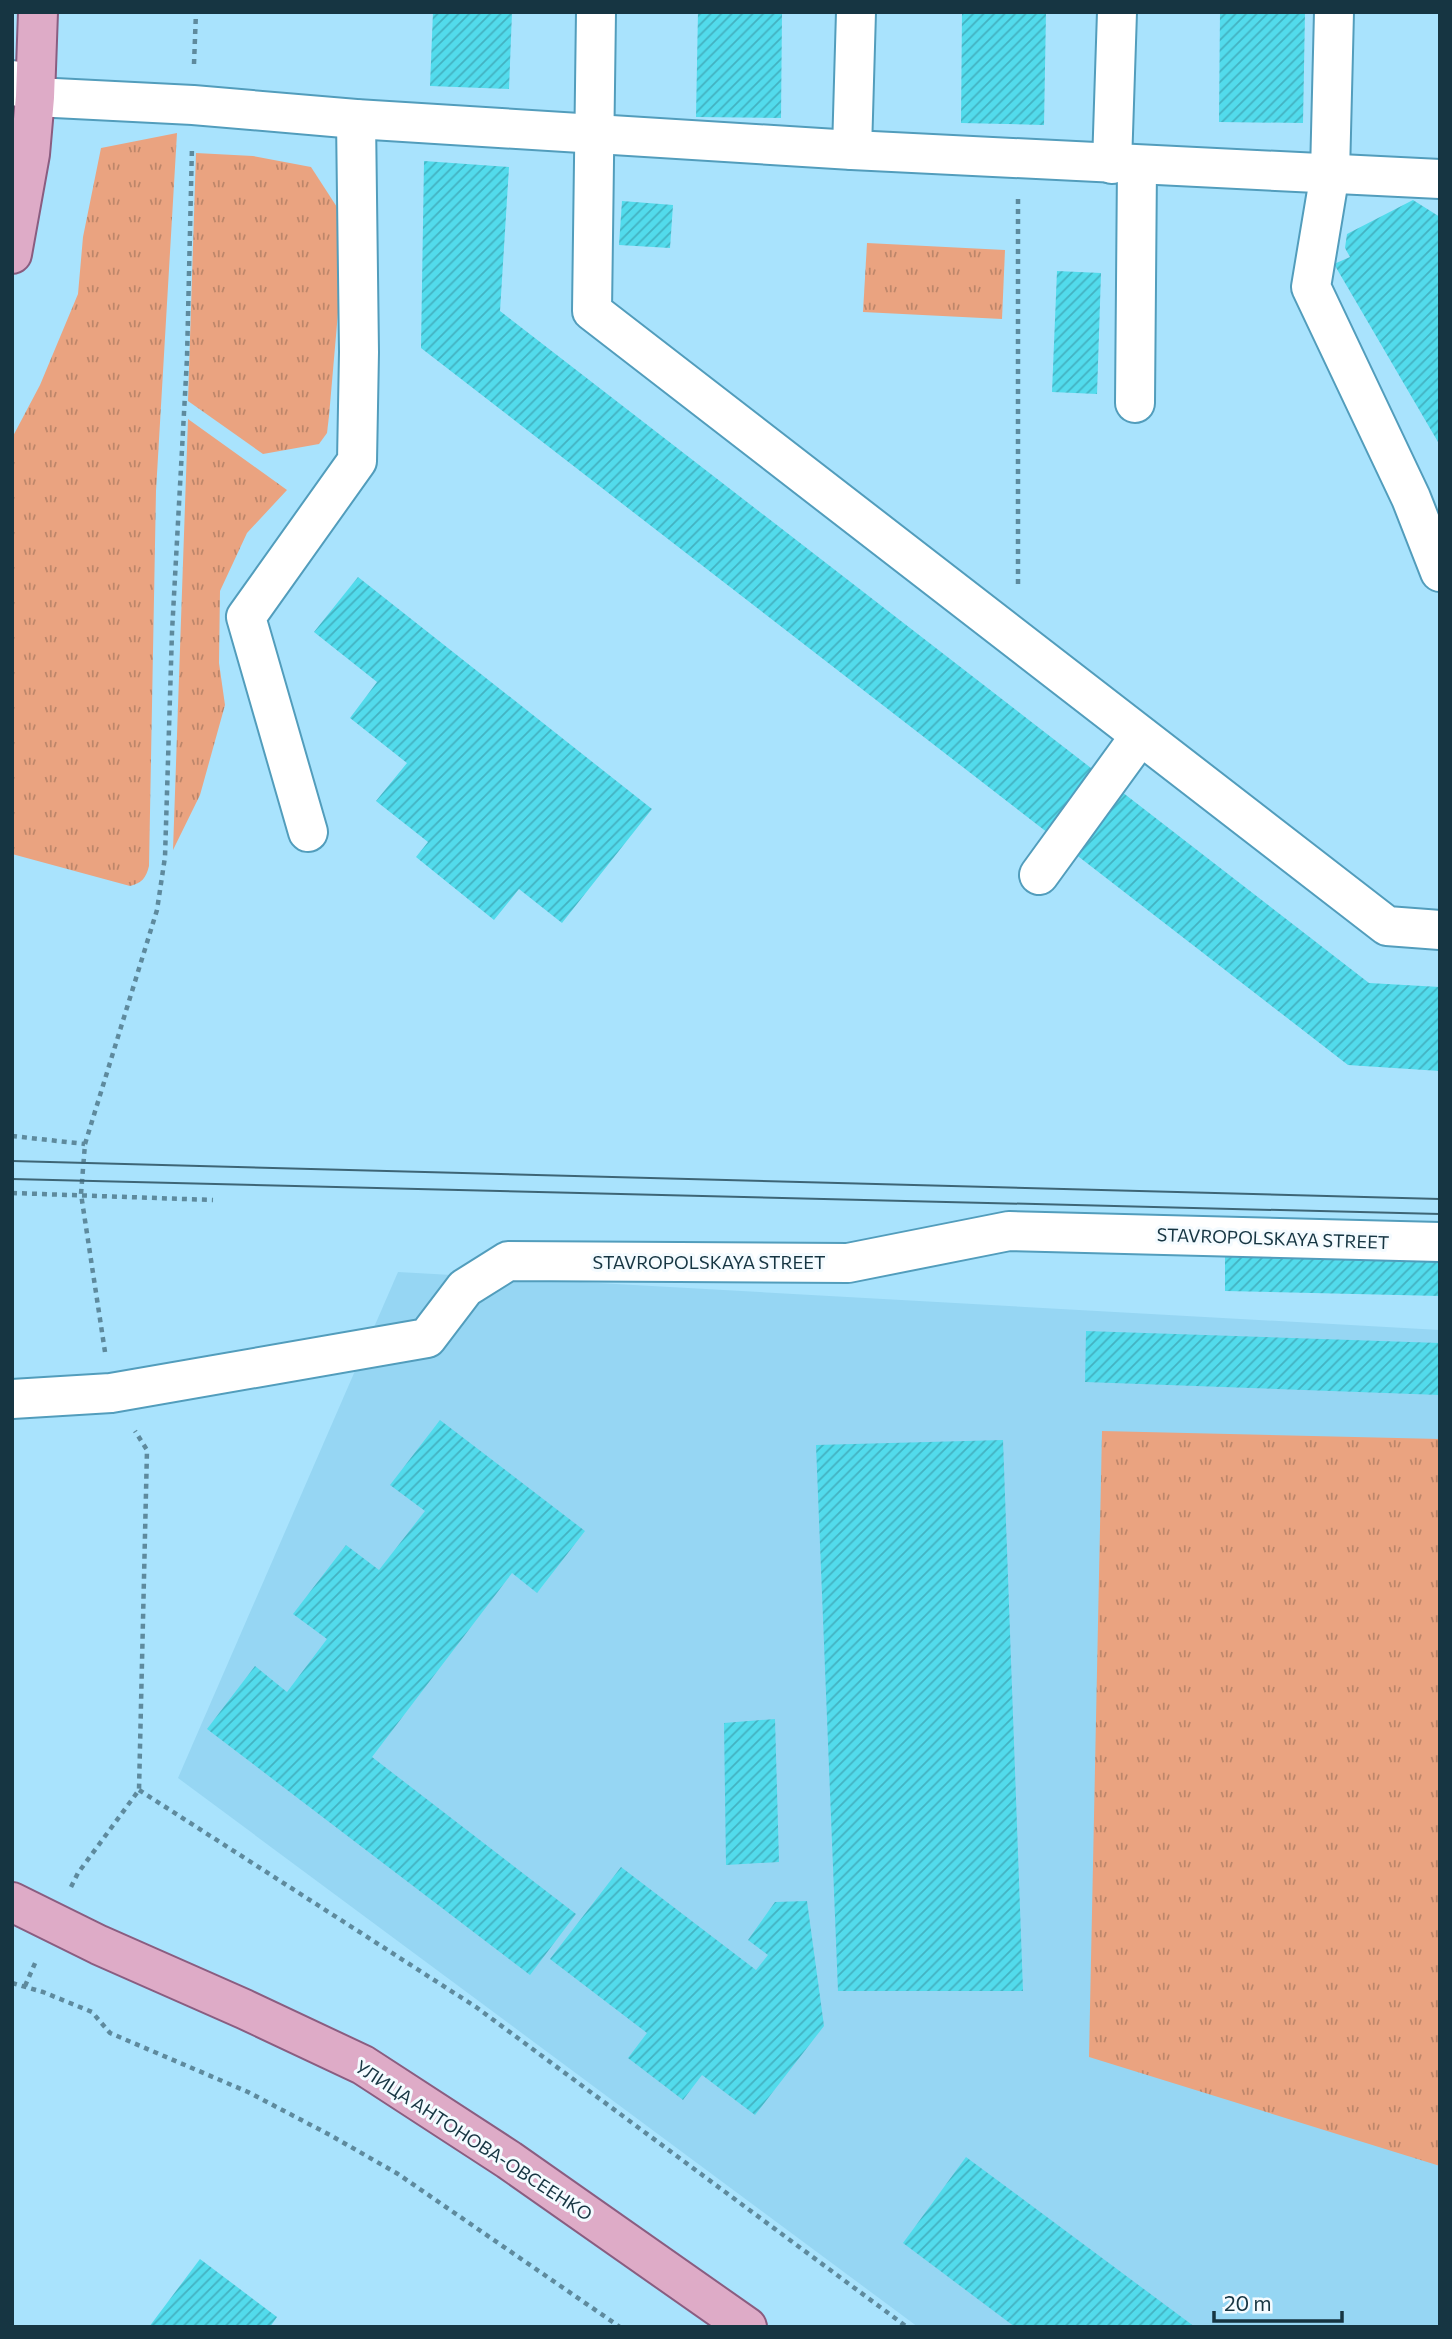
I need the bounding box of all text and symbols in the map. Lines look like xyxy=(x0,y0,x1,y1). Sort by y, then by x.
street label: STAVROPOLSKAYA STREET xyxy=(1156,1223,1390,1253)
street label: STAVROPOLSKAYA STREET xyxy=(593,1251,825,1273)
street label: УЛИЦА АНТОНОВА-ОВСЕЕНКО xyxy=(351,2055,597,2225)
scale bar xyxy=(1214,2280,1342,2324)
text: 20 m xyxy=(1224,2290,1272,2315)

